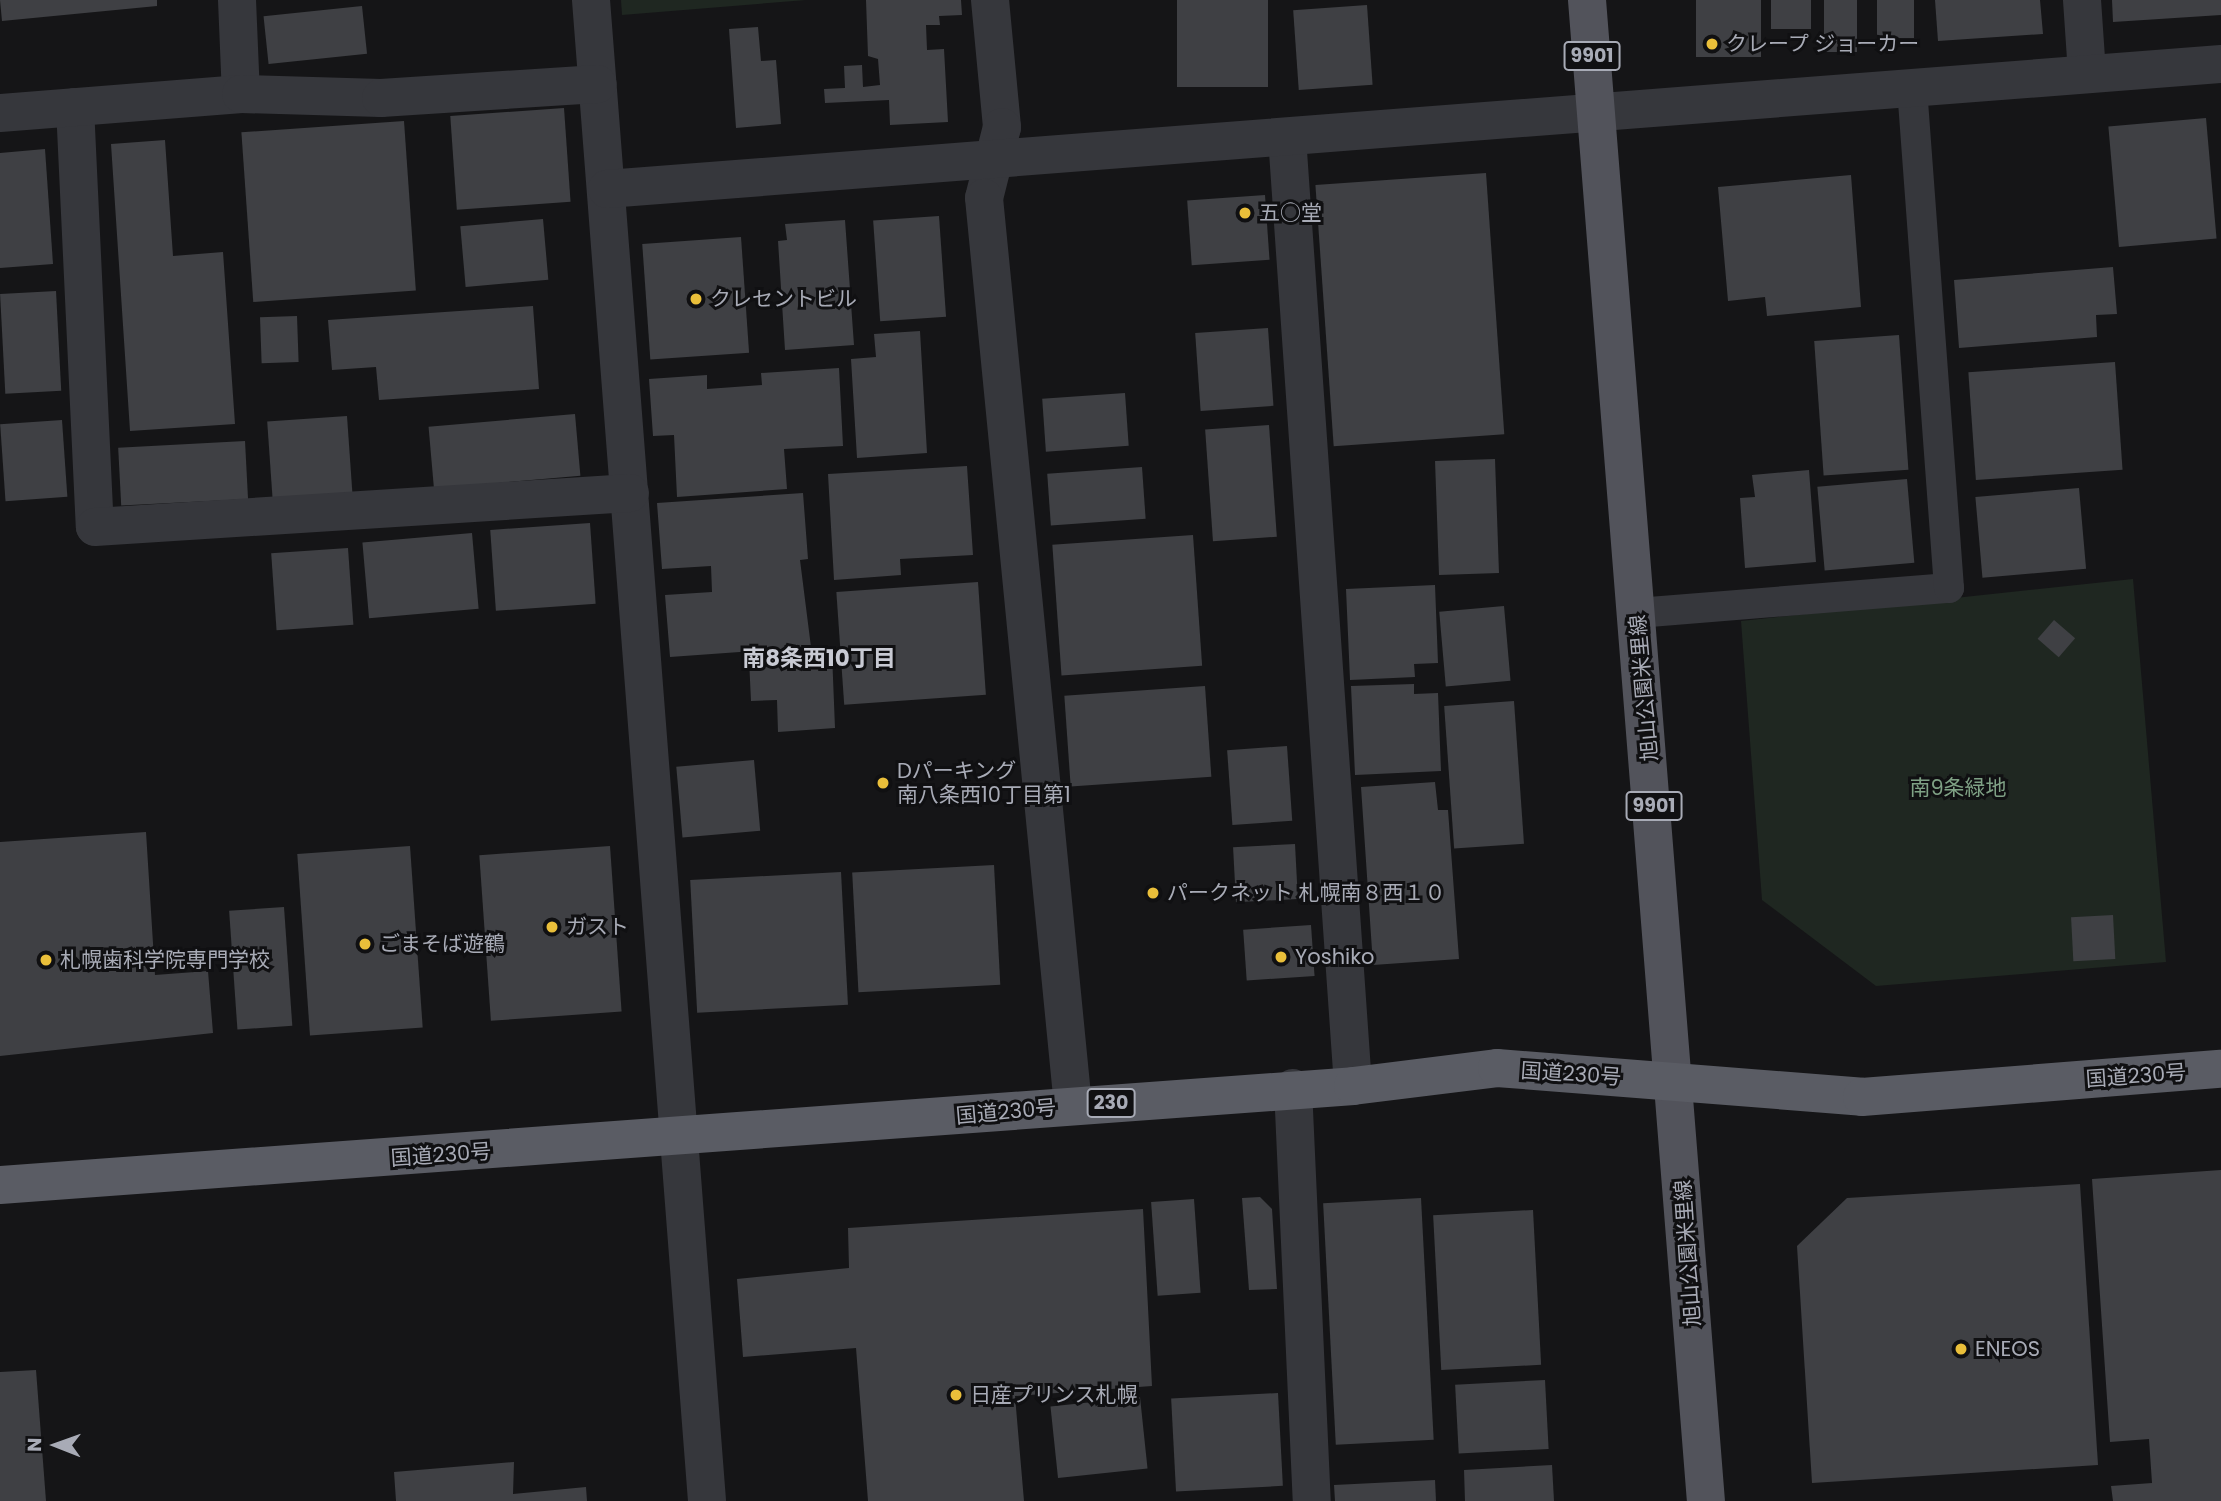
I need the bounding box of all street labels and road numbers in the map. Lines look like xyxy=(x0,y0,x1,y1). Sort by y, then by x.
road number: 9901 xyxy=(1562,40,1622,72)
street label: 旭山公園米里線 xyxy=(1625,614,1663,762)
road number: 9901 xyxy=(1624,790,1684,821)
street label: 国道230号 xyxy=(1520,1058,1622,1090)
street label: 国道230号 xyxy=(2085,1060,2187,1092)
road number: 230 xyxy=(1086,1088,1136,1119)
street label: 国道230号 xyxy=(955,1095,1057,1129)
street label: 国道230号 xyxy=(390,1139,492,1171)
street label: 旭山公園米里線 xyxy=(1670,1179,1706,1327)

